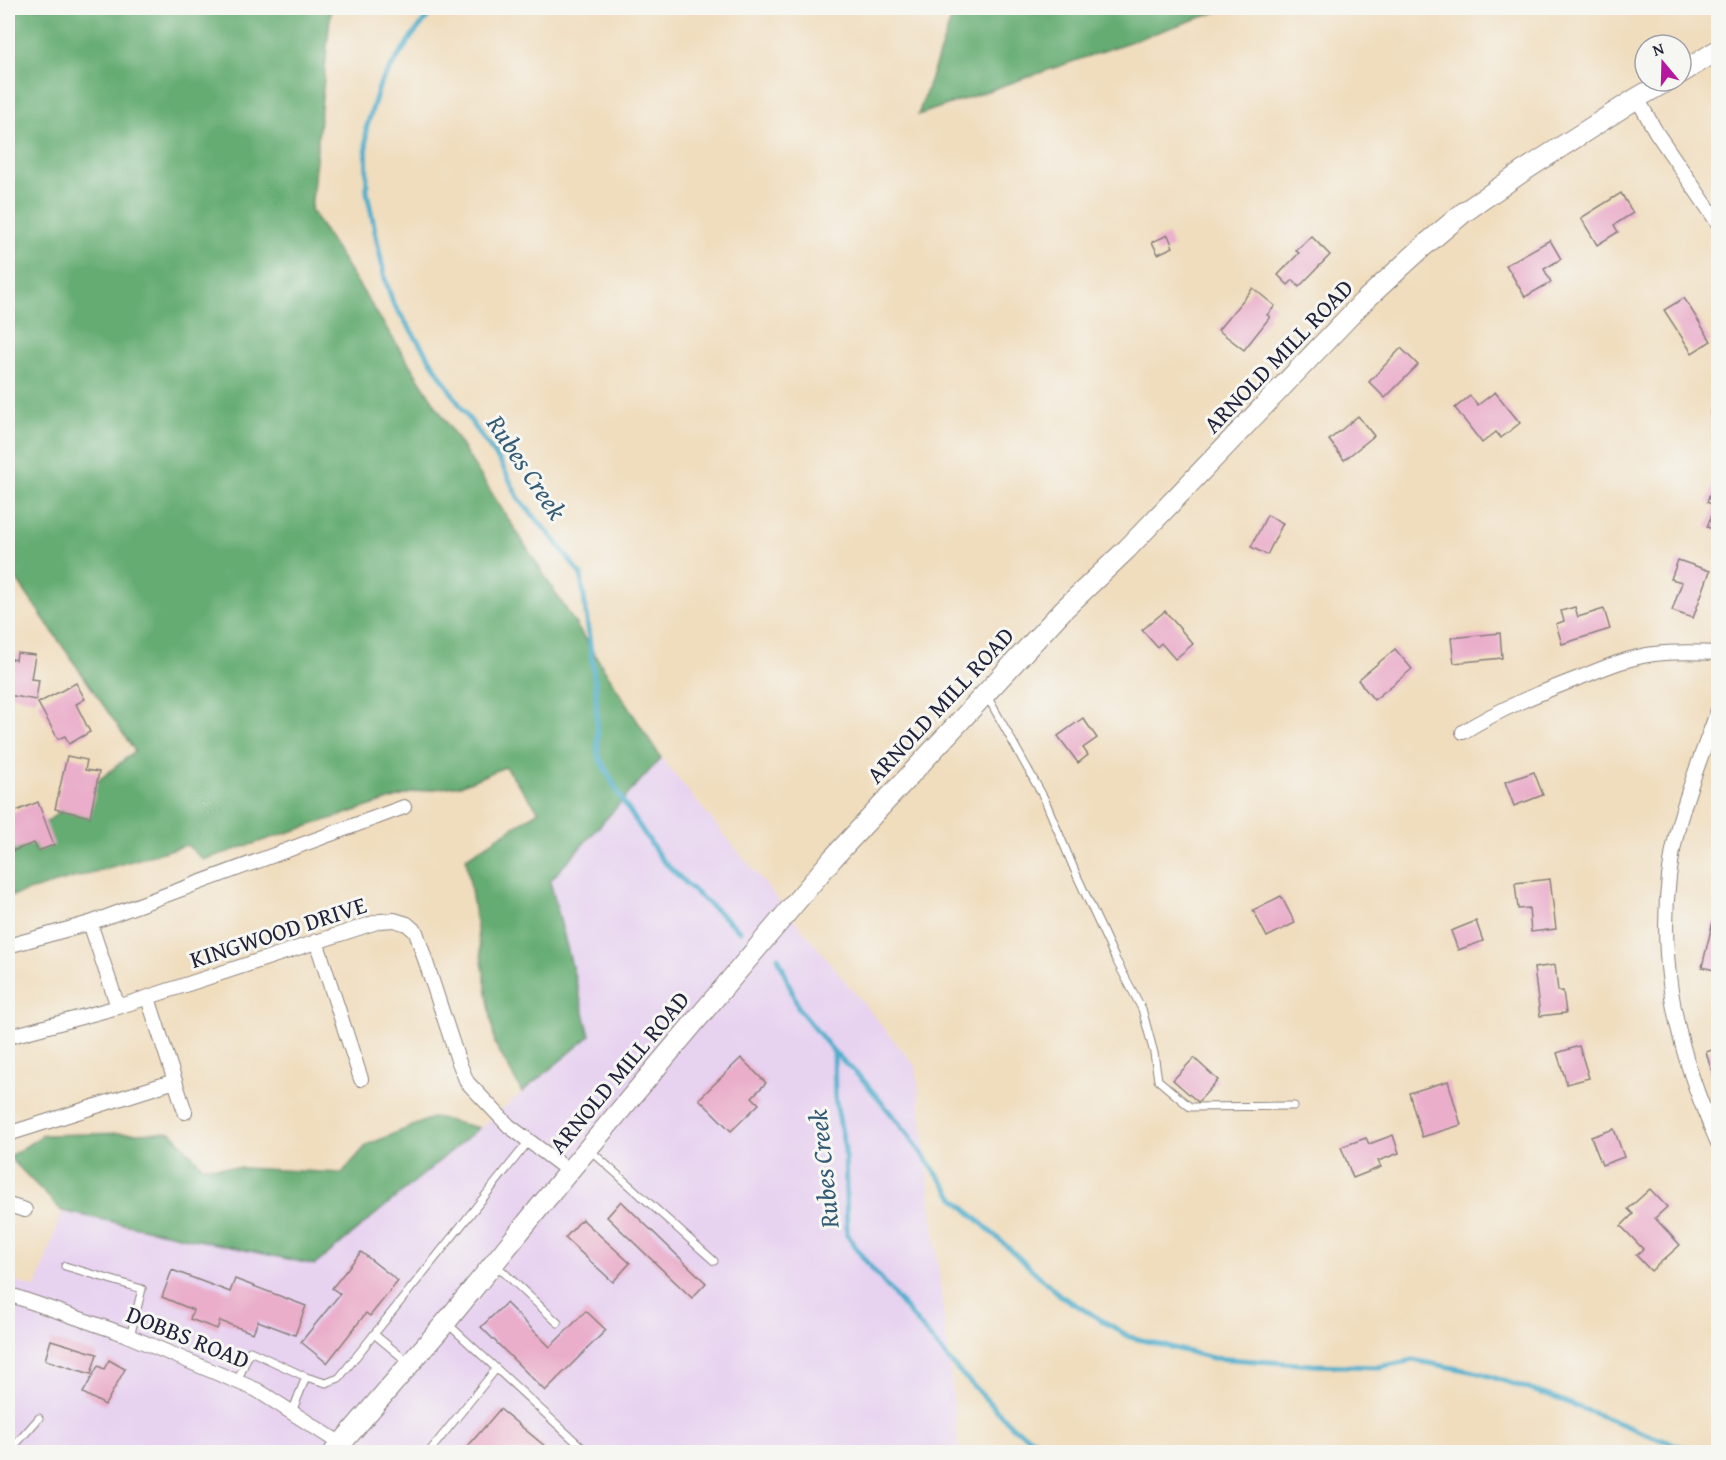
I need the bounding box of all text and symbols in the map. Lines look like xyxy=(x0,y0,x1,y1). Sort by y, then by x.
north arrow xyxy=(1633,33,1693,93)
text: N xyxy=(1649,36,1667,62)
street label: ARNOLD MILL ROAD xyxy=(1195,271,1361,441)
water label: Rubes Creek xyxy=(477,406,577,528)
street label: ARNOLD MILL ROAD xyxy=(858,619,1022,791)
street label: KINGWOOD DRIVE xyxy=(185,887,371,977)
street label: ARNOLD MILL ROAD xyxy=(540,983,698,1161)
water label: Rubes Creek xyxy=(797,1107,849,1231)
street label: DOBBS ROAD xyxy=(121,1296,255,1378)

